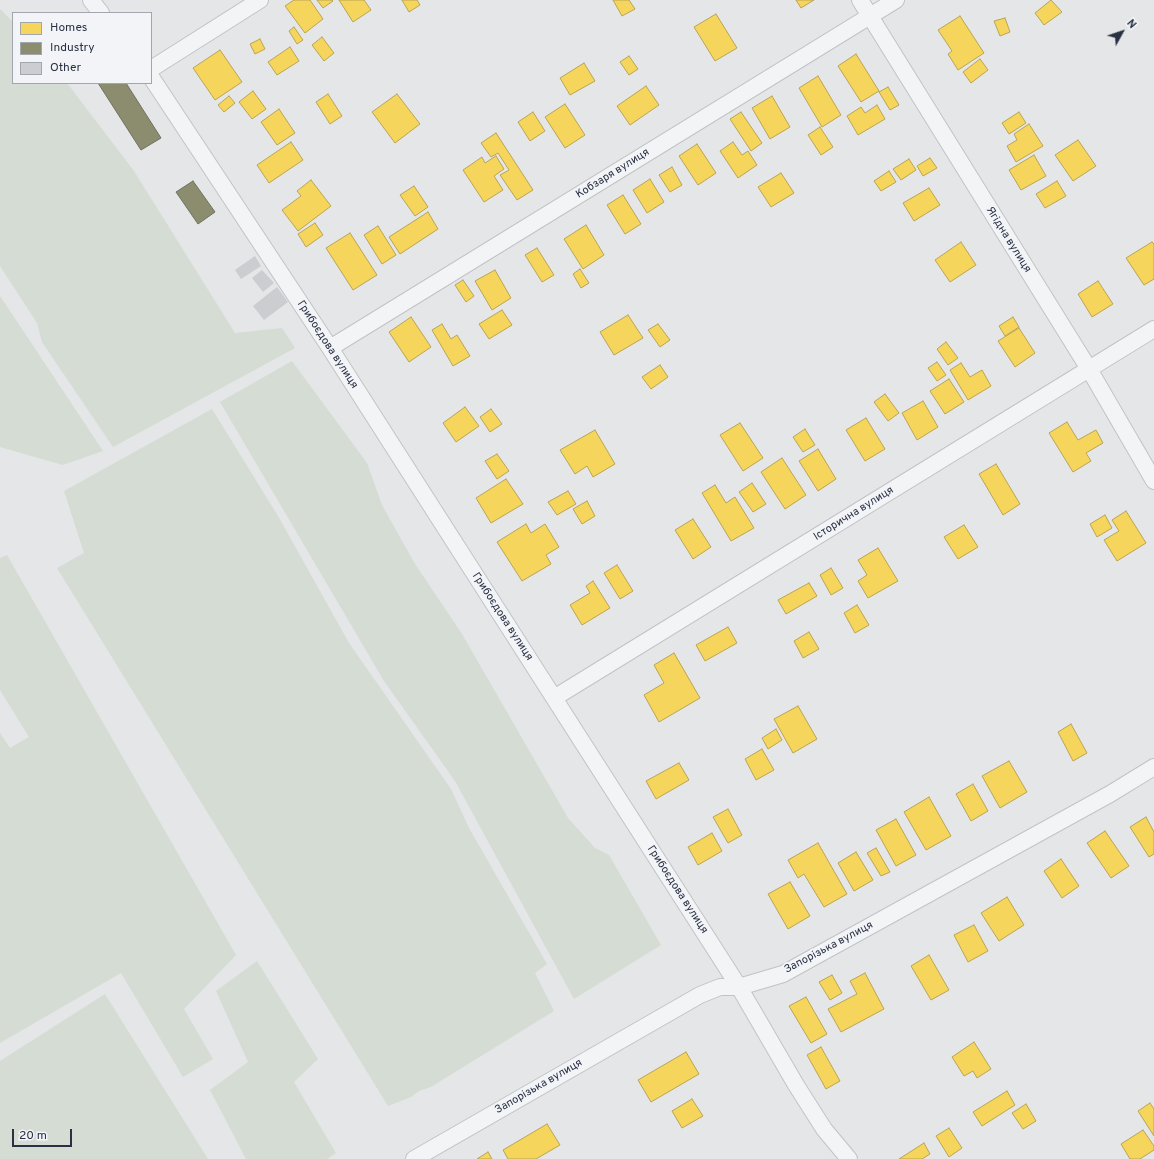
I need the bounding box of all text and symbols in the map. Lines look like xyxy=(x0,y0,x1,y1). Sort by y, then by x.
legend xyxy=(12,12,152,84)
north arrow xyxy=(1102,12,1142,52)
text: N xyxy=(1123,17,1139,32)
text: Homes xyxy=(50,20,87,36)
text: Industry xyxy=(50,40,95,56)
text: Other xyxy=(50,60,81,76)
street label: Кобзаря вулиця xyxy=(574,146,652,202)
street label: Ягідна вулиця xyxy=(982,205,1034,275)
street label: Грибоєдова вулиця xyxy=(294,299,360,391)
street label: Історична вулиця xyxy=(812,484,896,544)
street label: Грибоєдова вулиця xyxy=(469,571,535,663)
street label: Грибоєдова вулиця xyxy=(644,844,710,936)
street label: Запорізька вулиця xyxy=(782,919,876,977)
street label: Запорізька вулиця xyxy=(493,1057,585,1117)
scale bar xyxy=(14,1121,74,1147)
text: 20 m xyxy=(19,1128,47,1144)

